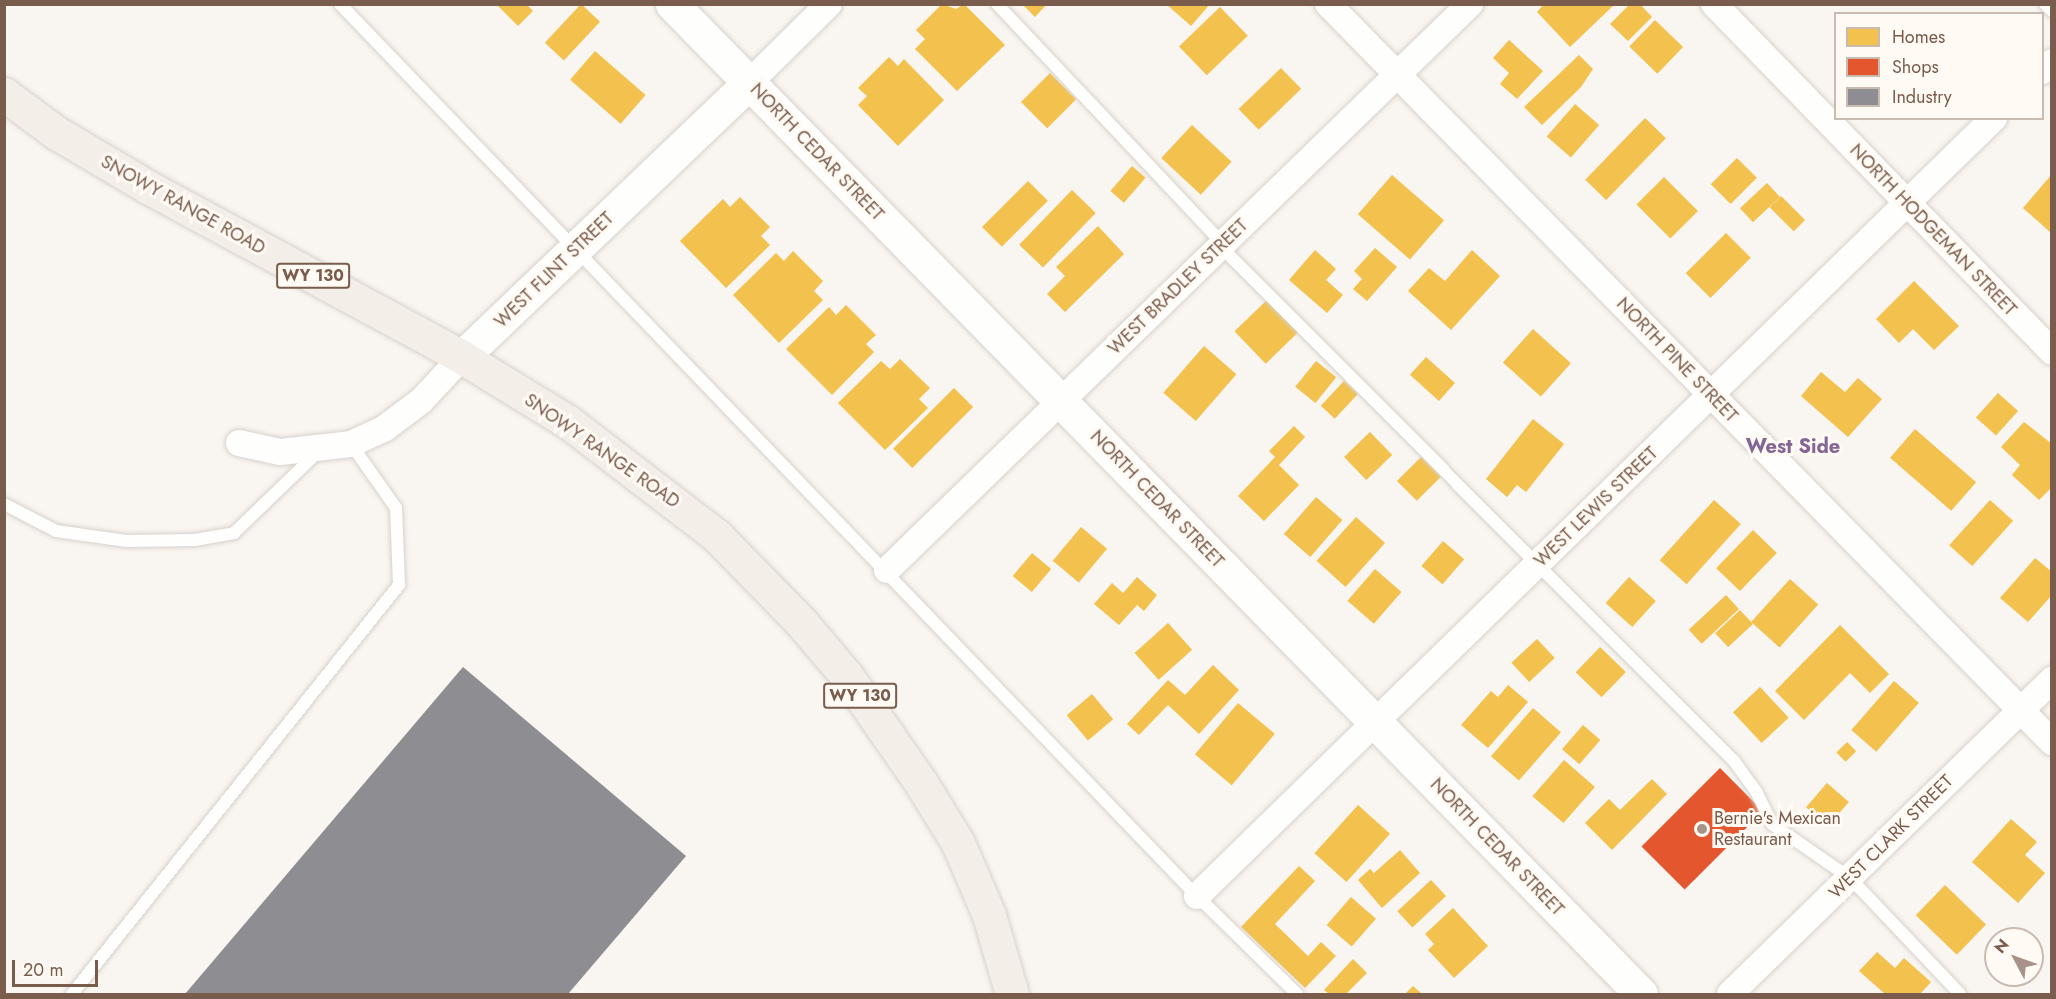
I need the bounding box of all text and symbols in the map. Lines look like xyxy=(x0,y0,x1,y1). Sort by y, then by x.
legend xyxy=(1834,12,2044,120)
text: Homes xyxy=(1892,24,1945,50)
text: Shops xyxy=(1892,54,1939,80)
street label: NORTH CEDAR STREET xyxy=(746,79,888,225)
text: Industry xyxy=(1892,84,1952,110)
street label: NORTH HODGEMAN STREET xyxy=(1845,140,2021,320)
street label: SNOWY RANGE ROAD xyxy=(97,151,269,259)
street label: WEST FLINT STREET xyxy=(490,208,618,332)
street label: WEST BRADLEY STREET xyxy=(1104,215,1252,359)
road number: WY 130 xyxy=(276,263,350,289)
street label: NORTH PINE STREET xyxy=(1612,293,1742,427)
street label: SNOWY RANGE ROAD xyxy=(520,389,684,513)
street label: NORTH CEDAR STREET xyxy=(1086,426,1228,572)
district label: West Side xyxy=(1746,434,1840,458)
street label: WEST LEWIS STREET xyxy=(1530,443,1662,571)
road number: WY 130 xyxy=(822,683,898,709)
street label: WEST CLARK STREET xyxy=(1825,771,1957,903)
street label: NORTH CEDAR STREET xyxy=(1426,774,1568,920)
place label: Bernie's Mexican Restaurant xyxy=(1714,808,1841,850)
marker: Bernie's Mexican Restaurant xyxy=(1695,822,1709,836)
north arrow xyxy=(1984,927,2044,987)
text: N xyxy=(1989,934,2014,959)
scale bar xyxy=(15,948,100,986)
text: 20 m xyxy=(23,957,63,983)

